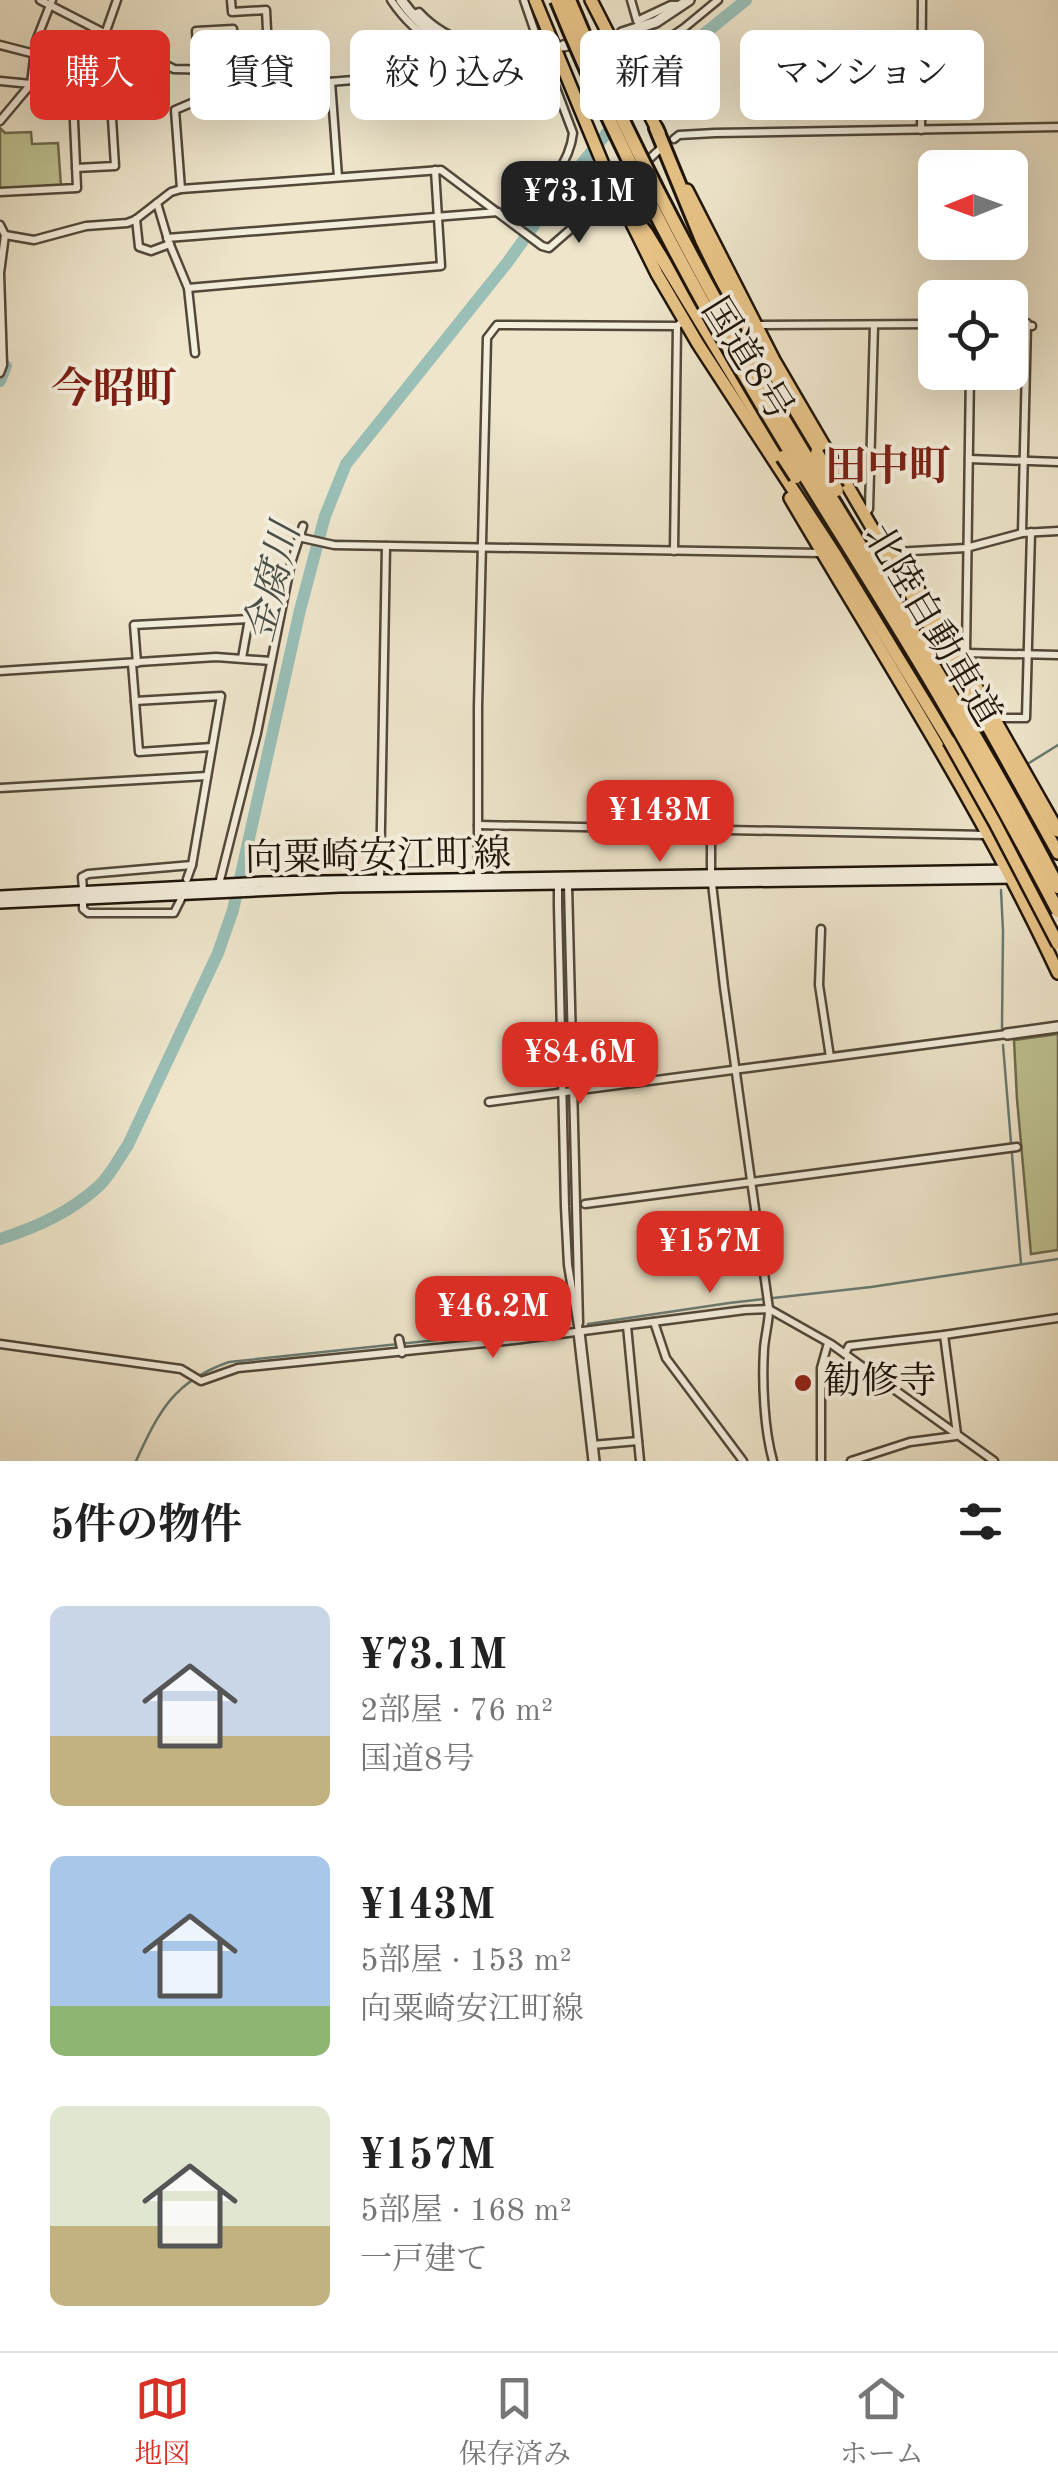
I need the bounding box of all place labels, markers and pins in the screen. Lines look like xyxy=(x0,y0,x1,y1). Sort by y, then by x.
pin: ¥73.1M xyxy=(498,161,660,246)
pin: ¥143M xyxy=(590,780,730,865)
pin: ¥84.6M xyxy=(499,1022,661,1107)
pin: ¥157M xyxy=(640,1211,780,1296)
pin: ¥46.2M xyxy=(412,1276,574,1361)
place label: 勧修寺 xyxy=(823,1360,937,1402)
marker: 勧修寺 xyxy=(792,1372,814,1394)

